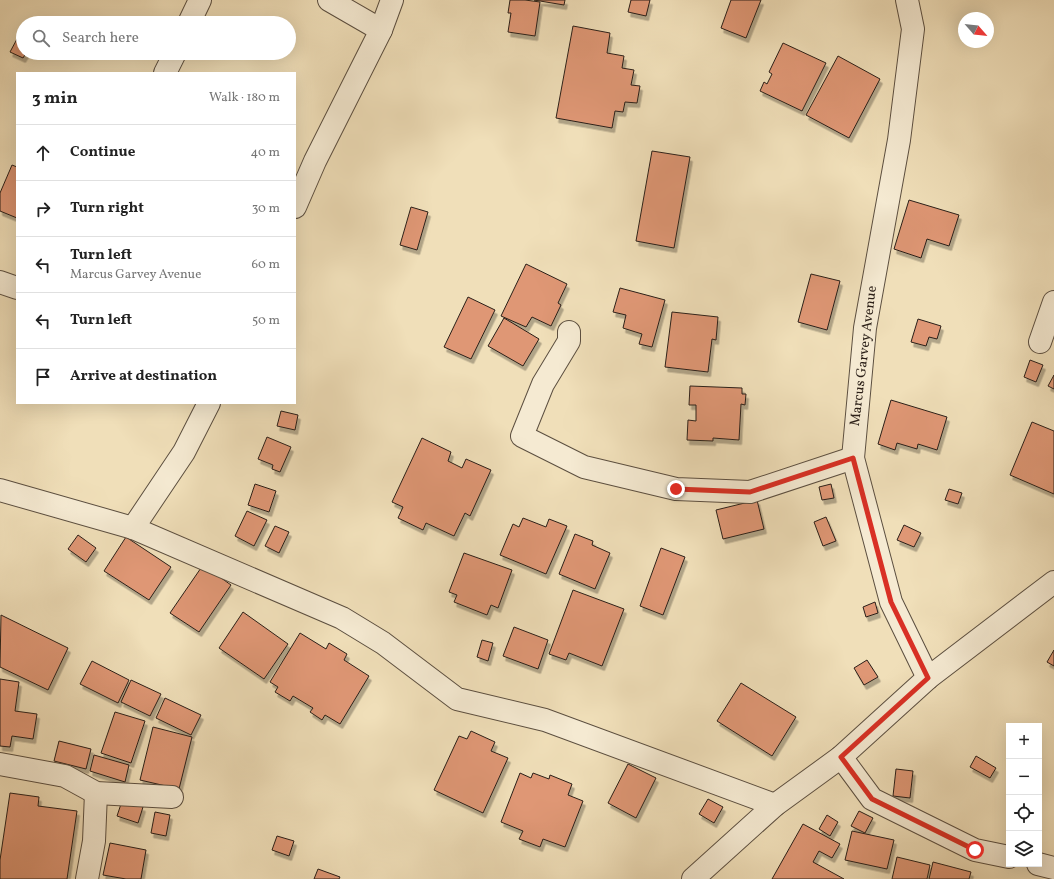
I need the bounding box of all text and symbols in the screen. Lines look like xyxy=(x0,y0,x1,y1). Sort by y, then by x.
north arrow xyxy=(958,12,994,48)
search box xyxy=(16,16,296,60)
icon: search xyxy=(30,27,52,49)
text: Search here xyxy=(62,28,139,49)
text: 3 min xyxy=(32,87,78,110)
text: Walk · 180 m xyxy=(209,89,280,107)
icon: ahead xyxy=(32,142,54,164)
text: Continue xyxy=(70,142,135,163)
text: 40 m xyxy=(251,144,280,162)
icon: right xyxy=(32,198,54,220)
text: Turn right xyxy=(70,198,144,219)
text: 30 m xyxy=(252,200,280,218)
text: Turn left xyxy=(70,245,132,266)
icon: left xyxy=(32,254,54,276)
text: 60 m xyxy=(252,256,280,274)
text: Marcus Garvey Avenue xyxy=(70,266,201,284)
street label: Marcus Garvey Avenue xyxy=(846,284,882,427)
icon: left xyxy=(32,310,54,332)
text: Turn left xyxy=(70,310,132,331)
text: 50 m xyxy=(252,312,280,330)
icon: arrive xyxy=(32,366,54,388)
text: Arrive at destination xyxy=(70,366,217,387)
route end xyxy=(667,480,685,498)
map controls xyxy=(1006,723,1042,867)
button: + xyxy=(1006,723,1042,759)
button: − xyxy=(1006,759,1042,795)
button: locate xyxy=(1006,795,1042,831)
button: layers xyxy=(1006,831,1042,867)
route start xyxy=(966,841,984,859)

